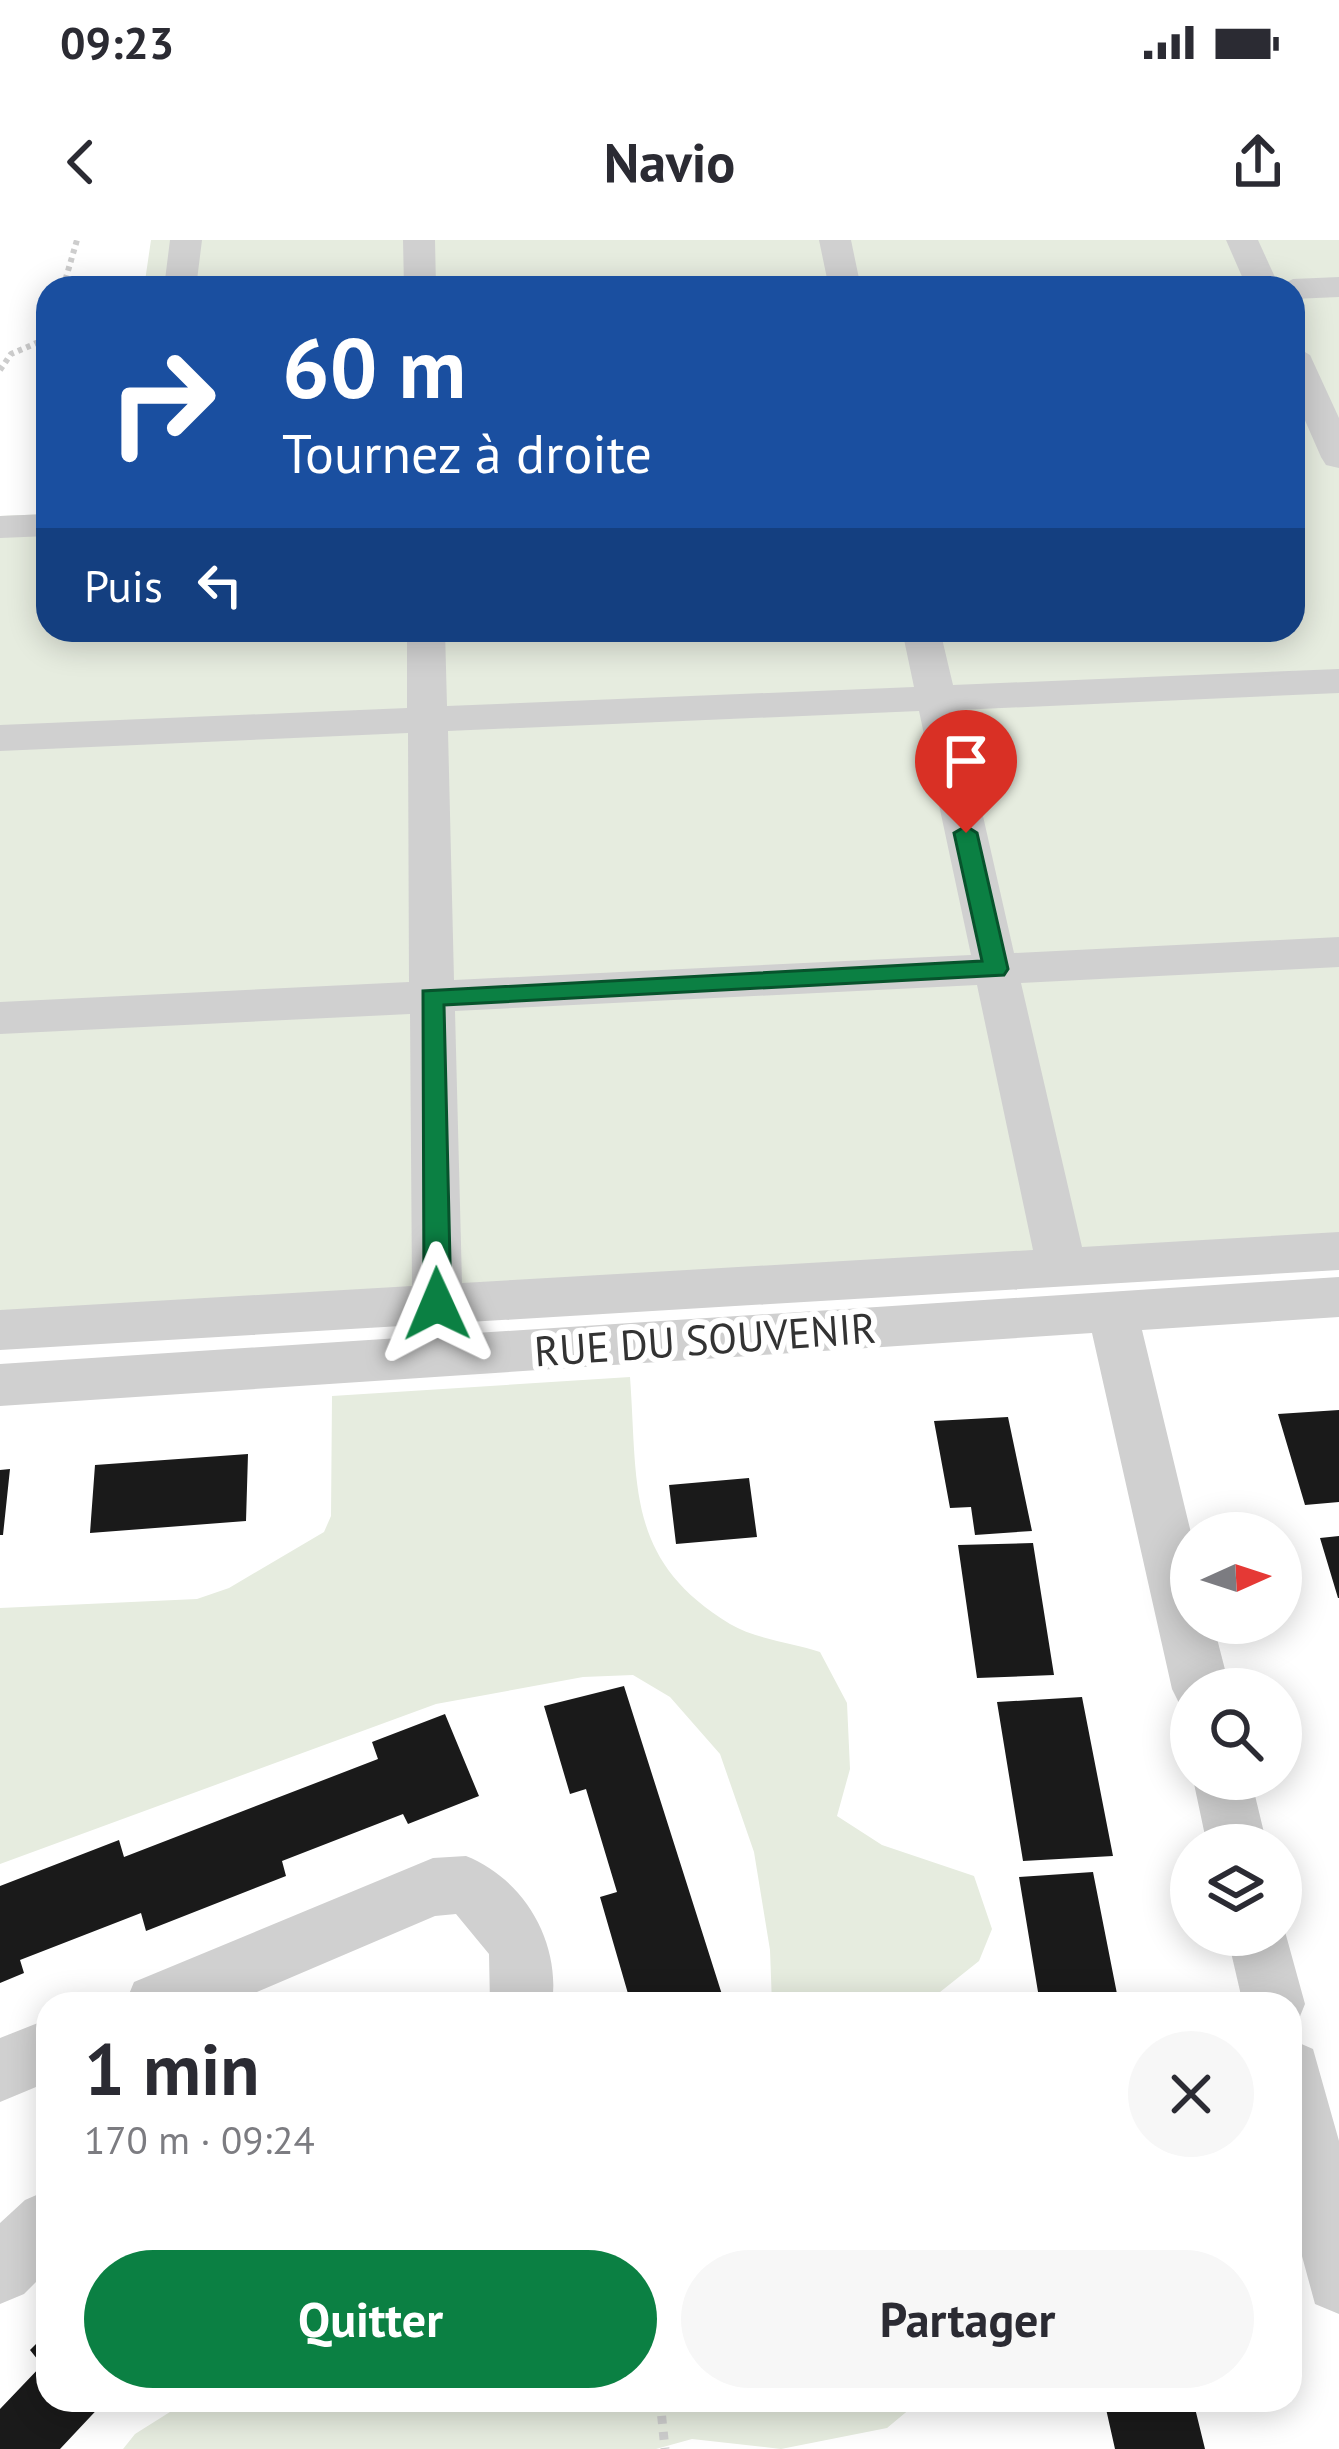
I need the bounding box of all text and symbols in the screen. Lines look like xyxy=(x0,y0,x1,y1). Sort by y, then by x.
text: 09:23 xyxy=(60,13,174,71)
text: Navio xyxy=(604,127,735,197)
icon: back xyxy=(48,129,114,195)
icon: share xyxy=(1225,129,1291,195)
text: 60 m xyxy=(282,312,466,421)
icon: right xyxy=(84,324,240,480)
text: Tournez à droite xyxy=(282,418,652,488)
icon: left xyxy=(187,552,253,618)
text: Puis xyxy=(84,556,163,614)
pin xyxy=(915,710,1017,833)
icon: arrive xyxy=(933,728,999,794)
position arrow xyxy=(374,1241,500,1367)
street label: RUE DU SOUVENIR xyxy=(532,1300,878,1378)
north arrow xyxy=(1170,1512,1302,1644)
map controls xyxy=(1170,1512,1302,1956)
button: search xyxy=(1170,1668,1302,1800)
button: layers xyxy=(1170,1824,1302,1956)
text: 1 min xyxy=(84,2022,260,2115)
button: close xyxy=(1128,2031,1254,2157)
text: 170 m · 09:24 xyxy=(84,2114,315,2165)
button: Quitter xyxy=(84,2250,657,2388)
button: Partager xyxy=(681,2250,1254,2388)

